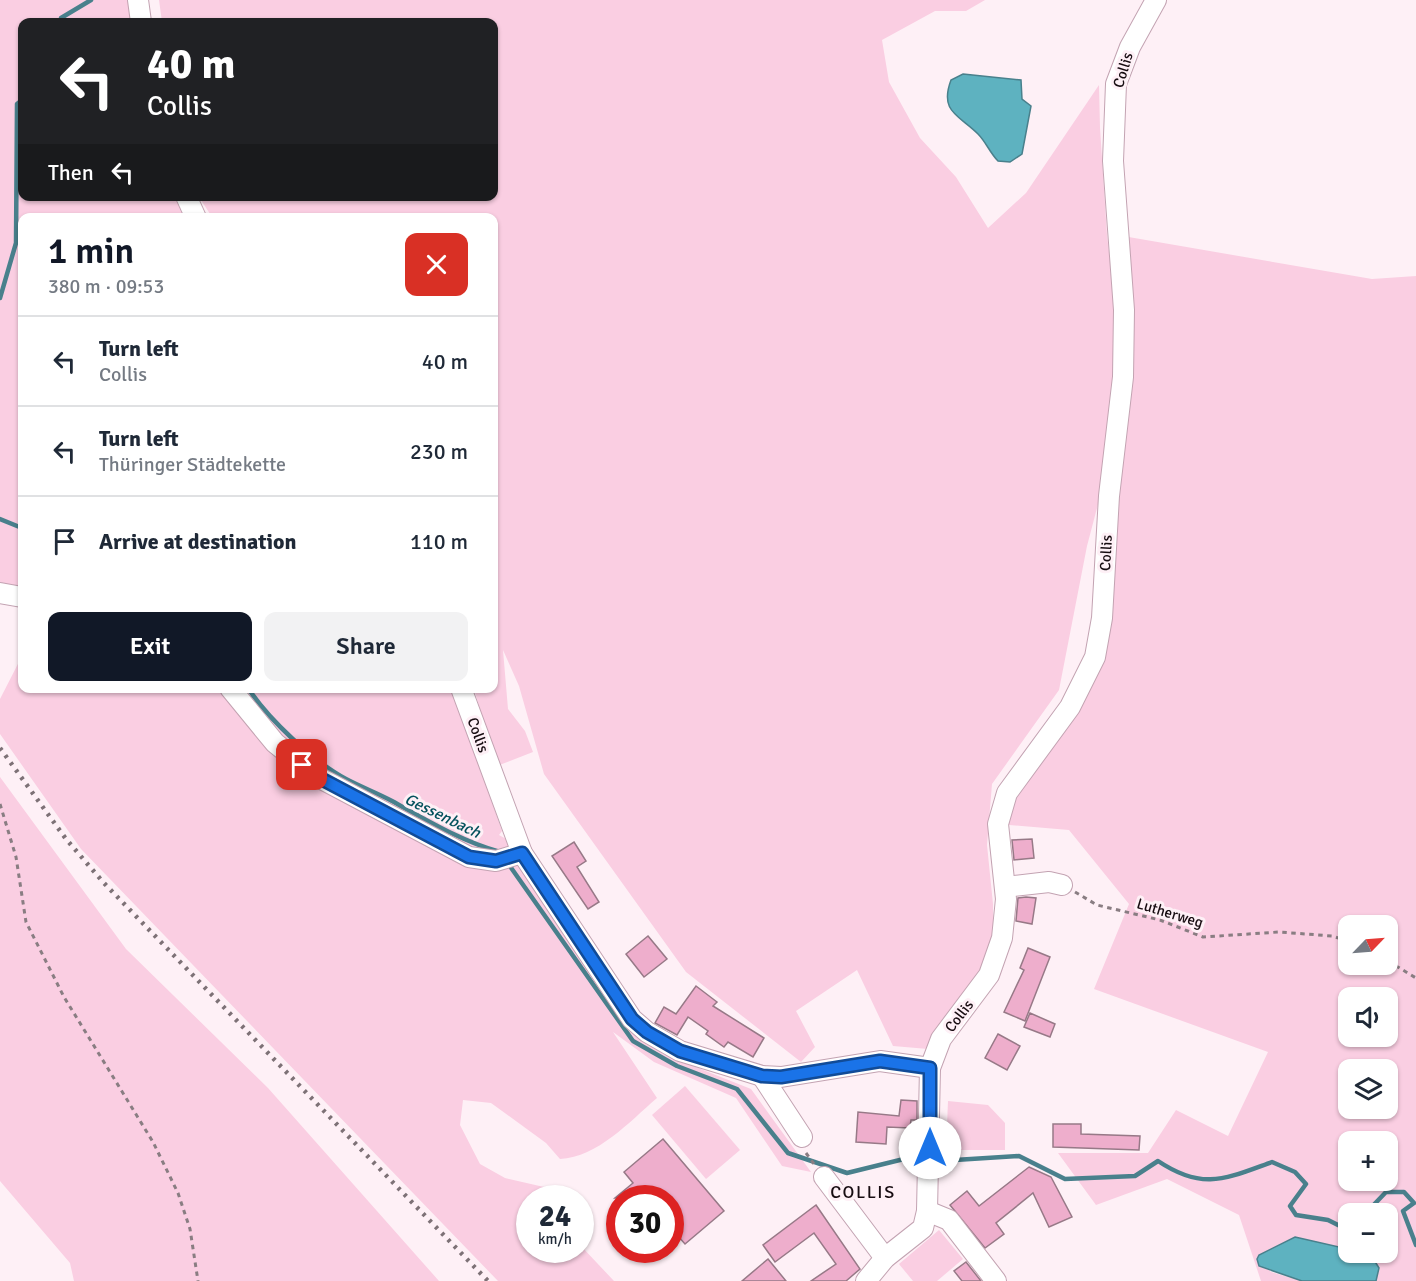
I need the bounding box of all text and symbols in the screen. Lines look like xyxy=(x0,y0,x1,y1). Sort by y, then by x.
text: 40 m xyxy=(147,39,236,90)
icon: left xyxy=(48,42,126,120)
street label: Collis xyxy=(1109,50,1137,90)
text: Collis xyxy=(147,90,212,123)
icon: left xyxy=(106,156,139,189)
text: Then xyxy=(48,159,94,186)
text: 1 min xyxy=(48,229,134,274)
button: close xyxy=(405,233,468,296)
text: 380 m · 09:53 xyxy=(48,274,164,299)
text: Turn left xyxy=(99,335,179,362)
icon: left xyxy=(48,345,81,378)
text: 40 m xyxy=(422,348,468,375)
text: Collis xyxy=(99,362,147,387)
text: Turn left xyxy=(99,425,179,452)
icon: left xyxy=(48,435,81,468)
text: 230 m xyxy=(410,438,468,465)
text: Thüringer Städtekette xyxy=(99,452,286,477)
icon: arrive xyxy=(48,525,81,558)
text: Arrive at destination xyxy=(99,528,296,555)
text: 110 m xyxy=(410,528,468,555)
street label: Collis xyxy=(1096,534,1116,571)
button: Exit xyxy=(48,612,252,681)
button: Share xyxy=(264,612,468,681)
street label: Collis xyxy=(463,715,493,755)
pin xyxy=(276,739,327,790)
icon: arrive xyxy=(285,748,318,781)
water label: Gessenbach xyxy=(401,789,485,843)
street label: Lutherweg xyxy=(1135,894,1205,932)
north arrow xyxy=(1338,915,1398,975)
map controls xyxy=(1338,915,1398,1263)
button: sound xyxy=(1338,987,1398,1047)
street label: Collis xyxy=(941,996,977,1036)
button: layers xyxy=(1338,1059,1398,1119)
position arrow xyxy=(898,1116,962,1180)
button: + xyxy=(1338,1131,1398,1191)
district label: COLLIS xyxy=(830,1181,896,1203)
speed limit sign: 30 xyxy=(606,1185,684,1263)
text: 24 xyxy=(539,1198,571,1235)
button: − xyxy=(1338,1203,1398,1263)
text: km/h xyxy=(538,1230,572,1248)

